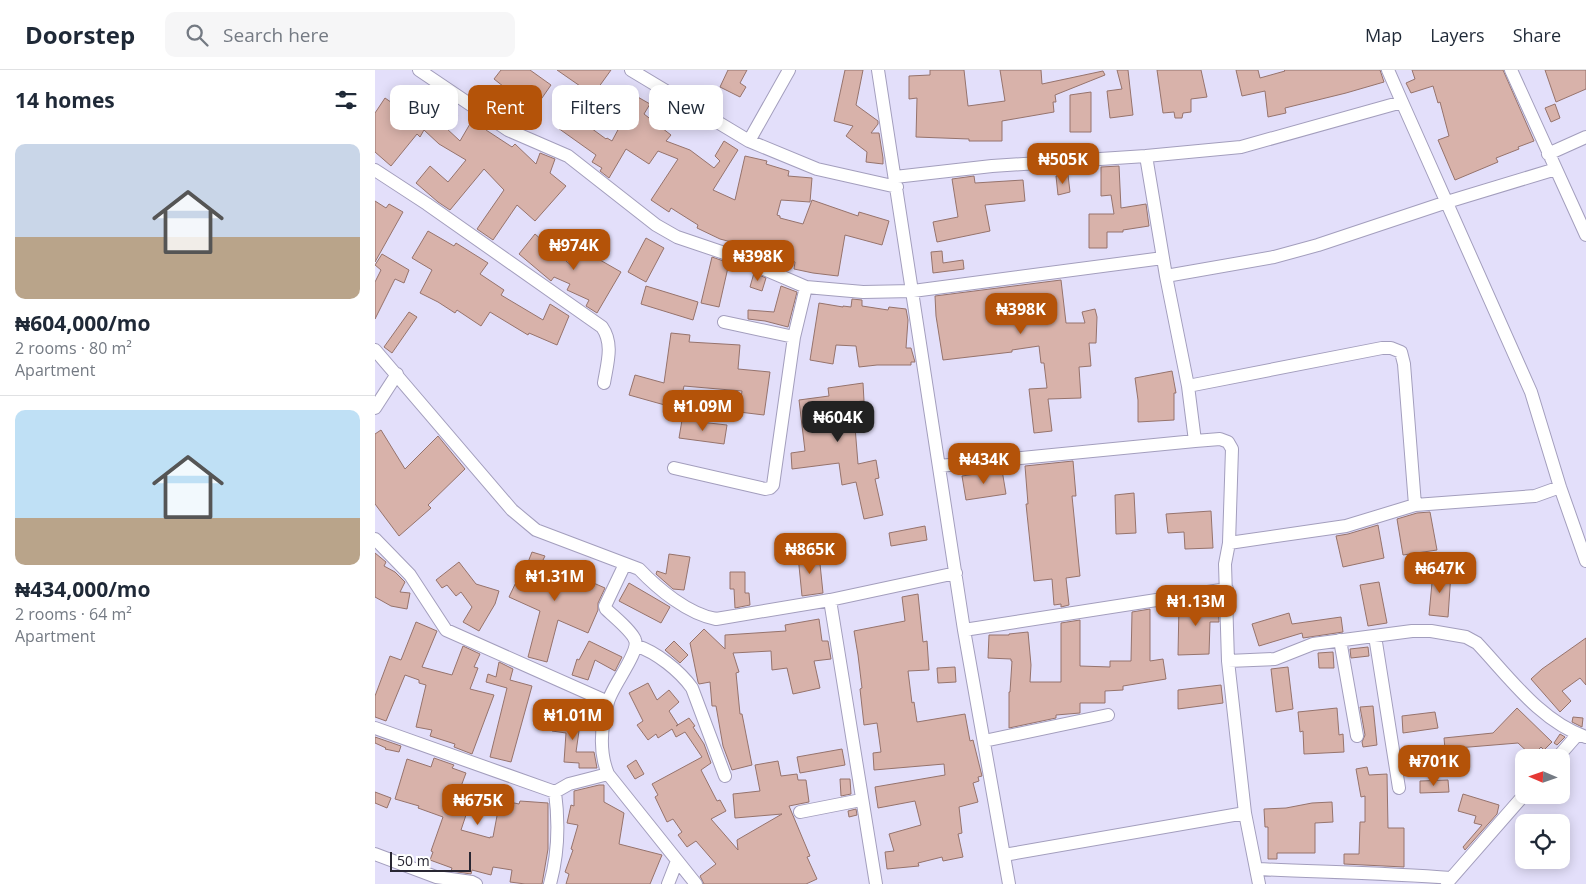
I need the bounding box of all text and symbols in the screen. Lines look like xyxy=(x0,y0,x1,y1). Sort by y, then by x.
search box xyxy=(165,12,515,57)
text: Doorstep xyxy=(25,18,135,51)
icon: search xyxy=(183,21,211,49)
text: Search here xyxy=(223,22,329,48)
text: Map xyxy=(1365,23,1402,47)
text: Layers xyxy=(1430,23,1485,47)
text: Share xyxy=(1513,23,1561,47)
chip: Buy xyxy=(390,85,458,130)
chip: Rent xyxy=(468,85,542,130)
chip: Filters xyxy=(552,85,639,130)
chip: New xyxy=(649,85,723,130)
text: 14 homes xyxy=(15,86,115,114)
icon: filters xyxy=(332,86,360,114)
pin: ₦505K xyxy=(1028,142,1098,185)
text: ₦505K xyxy=(1038,148,1088,170)
icon: home xyxy=(143,177,233,267)
pin: ₦974K xyxy=(539,228,609,271)
text: ₦974K xyxy=(549,234,599,256)
pin: ₦398K xyxy=(723,240,793,282)
text: ₦398K xyxy=(733,245,783,267)
pin: ₦398K xyxy=(986,292,1056,335)
text: ₦398K xyxy=(996,298,1046,320)
text: ₦604,000/mo xyxy=(15,309,151,337)
text: 2 rooms · 80 m² xyxy=(15,337,132,359)
text: Apartment xyxy=(15,359,95,381)
pin: ₦1.09M xyxy=(662,390,744,432)
text: ₦1.09M xyxy=(674,395,732,417)
pin: ₦604K xyxy=(803,400,873,443)
text: ₦604K xyxy=(813,406,863,428)
icon: home xyxy=(143,442,233,532)
pin: ₦434K xyxy=(949,442,1019,485)
text: ₦434K xyxy=(959,448,1009,470)
pin: ₦865K xyxy=(775,532,845,575)
text: ₦865K xyxy=(785,538,835,560)
pin: ₦647K xyxy=(1405,552,1475,594)
text: ₦647K xyxy=(1415,557,1465,579)
pin: ₦1.31M xyxy=(514,560,596,602)
text: ₦1.31M xyxy=(526,565,584,587)
text: ₦434,000/mo xyxy=(15,575,151,603)
pin: ₦1.13M xyxy=(1155,584,1237,627)
text: ₦1.13M xyxy=(1167,590,1225,612)
text: 2 rooms · 64 m² xyxy=(15,603,132,625)
text: Apartment xyxy=(15,625,95,647)
pin: ₦1.01M xyxy=(532,698,614,741)
text: ₦1.01M xyxy=(544,704,602,726)
pin: ₦701K xyxy=(1399,744,1469,787)
north arrow xyxy=(1515,749,1570,804)
map controls xyxy=(1515,749,1570,869)
text: ₦701K xyxy=(1409,750,1459,772)
pin: ₦675K xyxy=(443,784,513,826)
text: ₦675K xyxy=(453,789,503,811)
button: locate xyxy=(1515,814,1570,869)
scale bar xyxy=(390,849,471,872)
text: 50 m xyxy=(397,851,430,870)

